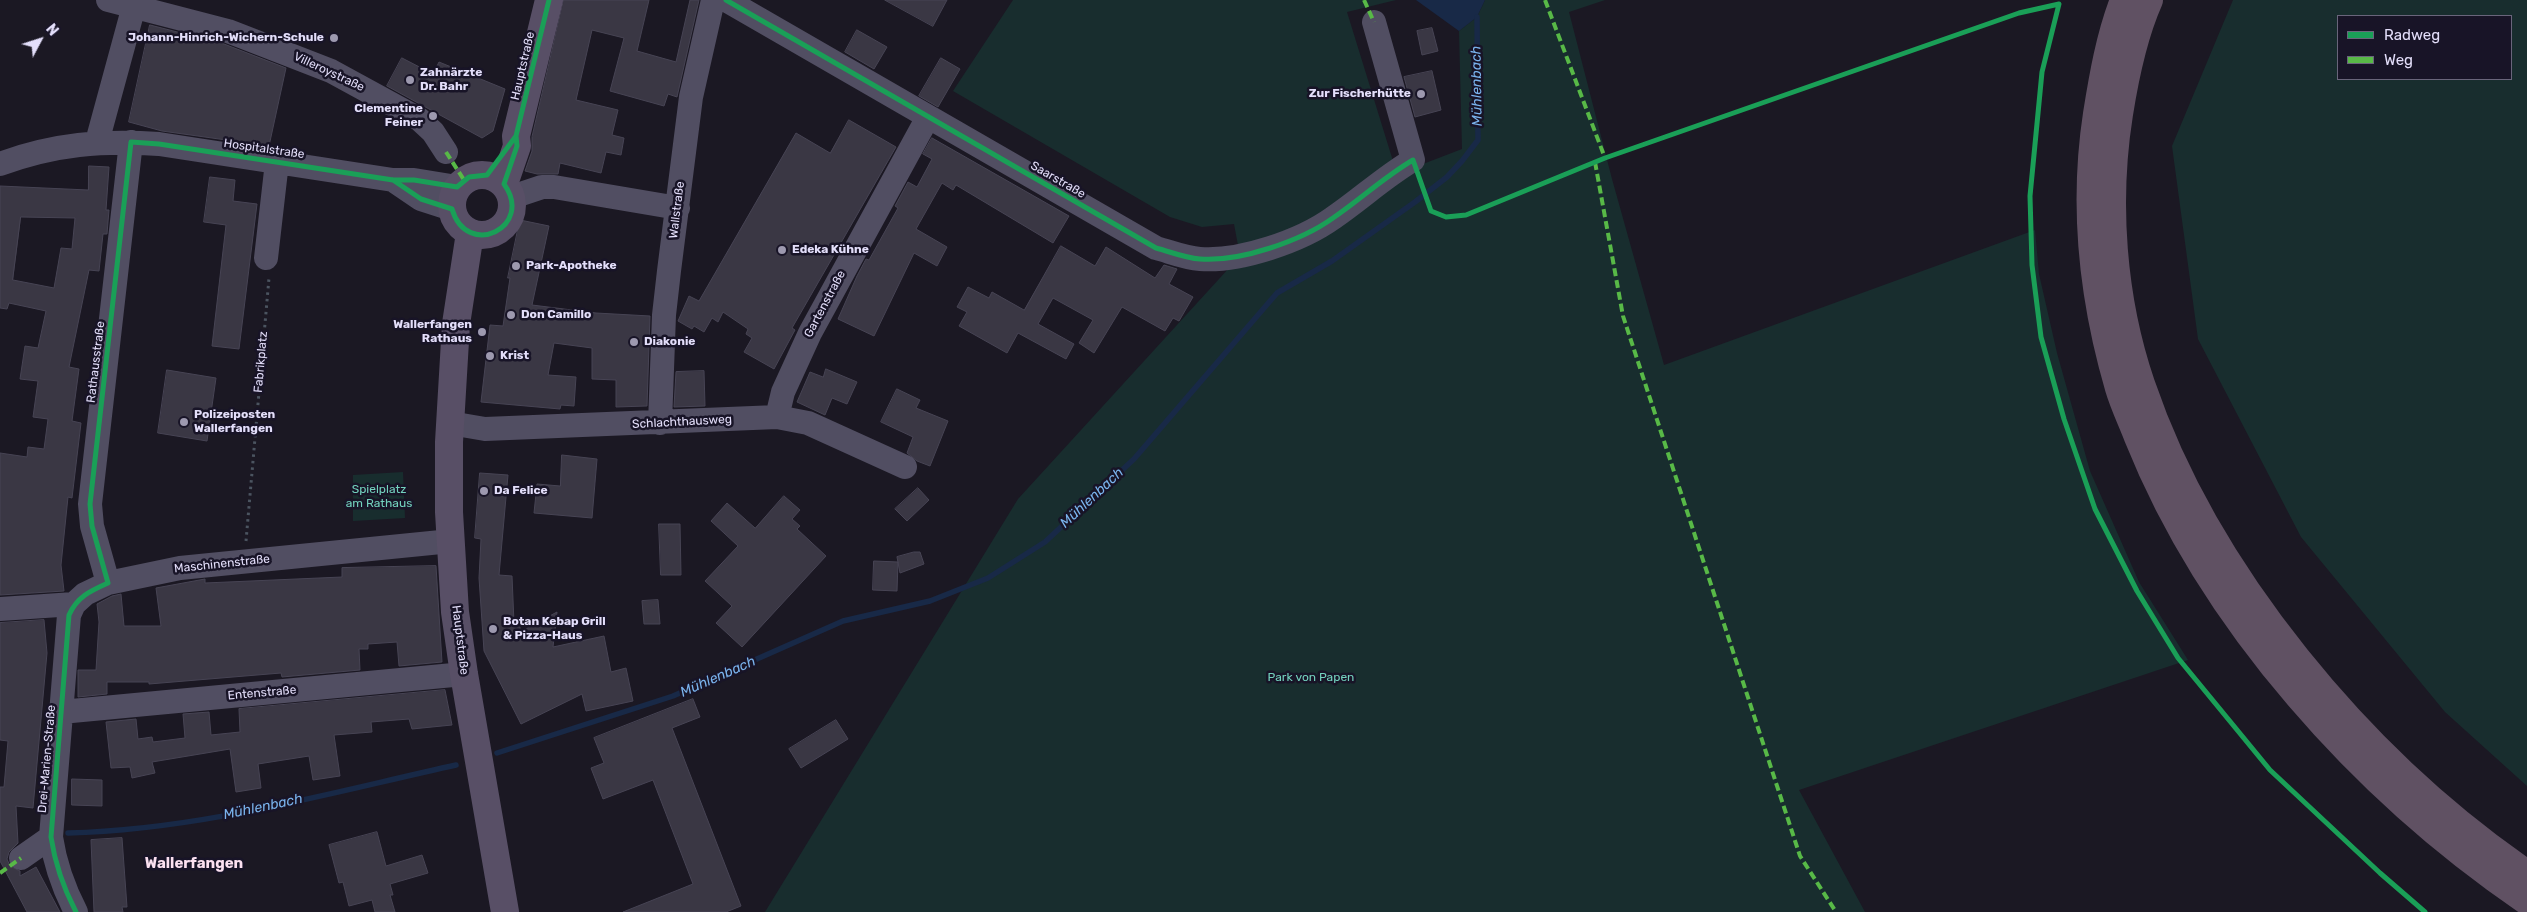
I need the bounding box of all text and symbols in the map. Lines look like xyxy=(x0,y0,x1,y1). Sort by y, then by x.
north arrow xyxy=(15,15,65,65)
legend xyxy=(2337,15,2512,80)
text: N xyxy=(42,21,62,39)
text: Radweg xyxy=(2384,26,2440,44)
street label: Hauptstraße xyxy=(508,30,538,102)
place label: Johann-Hinrich-Wichern-Schule xyxy=(128,31,324,45)
marker: Johann-Hinrich-Wichern-Schule xyxy=(328,32,340,44)
water label: Mühlenbach xyxy=(1468,46,1486,126)
street label: Villeroystraße xyxy=(291,49,367,95)
text: Weg xyxy=(2384,51,2413,69)
place label: Zahnärzte Dr. Bahr xyxy=(420,66,482,94)
marker: Zahnärzte Dr. Bahr xyxy=(404,74,416,86)
place label: Zur Fischerhütte xyxy=(1309,87,1411,101)
marker: Zur Fischerhütte xyxy=(1415,88,1427,100)
place label: Clementine Feiner xyxy=(354,102,423,130)
marker: Clementine Feiner xyxy=(427,110,439,122)
street label: Hospitalstraße xyxy=(223,136,305,162)
street label: Saarstraße xyxy=(1028,159,1088,201)
street label: Wallstraße xyxy=(666,181,688,239)
place label: Edeka Kühne xyxy=(792,243,869,257)
marker: Edeka Kühne xyxy=(776,244,788,256)
place label: Park-Apotheke xyxy=(526,259,617,273)
marker: Park-Apotheke xyxy=(510,260,522,272)
street label: Gartenstraße xyxy=(801,268,849,340)
place label: Don Camillo xyxy=(521,308,591,322)
marker: Don Camillo xyxy=(505,309,517,321)
place label: Wallerfangen Rathaus xyxy=(393,318,472,346)
street label: Rathausstraße xyxy=(84,320,108,404)
marker: Wallerfangen Rathaus xyxy=(476,326,488,338)
street label: Fabrikplatz xyxy=(251,331,271,393)
place label: Diakonie xyxy=(644,335,695,349)
marker: Diakonie xyxy=(628,336,640,348)
place label: Krist xyxy=(500,349,529,363)
marker: Krist xyxy=(484,350,496,362)
place label: Polizeiposten Wallerfangen xyxy=(194,408,275,436)
street label: Schlachthausweg xyxy=(632,412,732,432)
marker: Polizeiposten Wallerfangen xyxy=(178,416,190,428)
water label: Mühlenbach xyxy=(1057,464,1127,532)
park label: Spielplatz am Rathaus xyxy=(346,483,412,511)
place label: Da Felice xyxy=(494,484,548,498)
marker: Da Felice xyxy=(478,485,490,497)
street label: Maschinenstraße xyxy=(173,552,271,576)
street label: Hauptstraße xyxy=(449,604,471,676)
place label: Botan Kebap Grill & Pizza-Haus xyxy=(503,615,606,643)
marker: Botan Kebap Grill & Pizza-Haus xyxy=(487,623,499,635)
water label: Mühlenbach xyxy=(678,653,758,701)
park label: Park von Papen xyxy=(1268,671,1354,685)
street label: Entenstraße xyxy=(227,683,297,703)
street label: Drei-Marien-Straße xyxy=(35,704,59,814)
water label: Mühlenbach xyxy=(222,790,304,824)
district label: Wallerfangen xyxy=(145,855,243,873)

